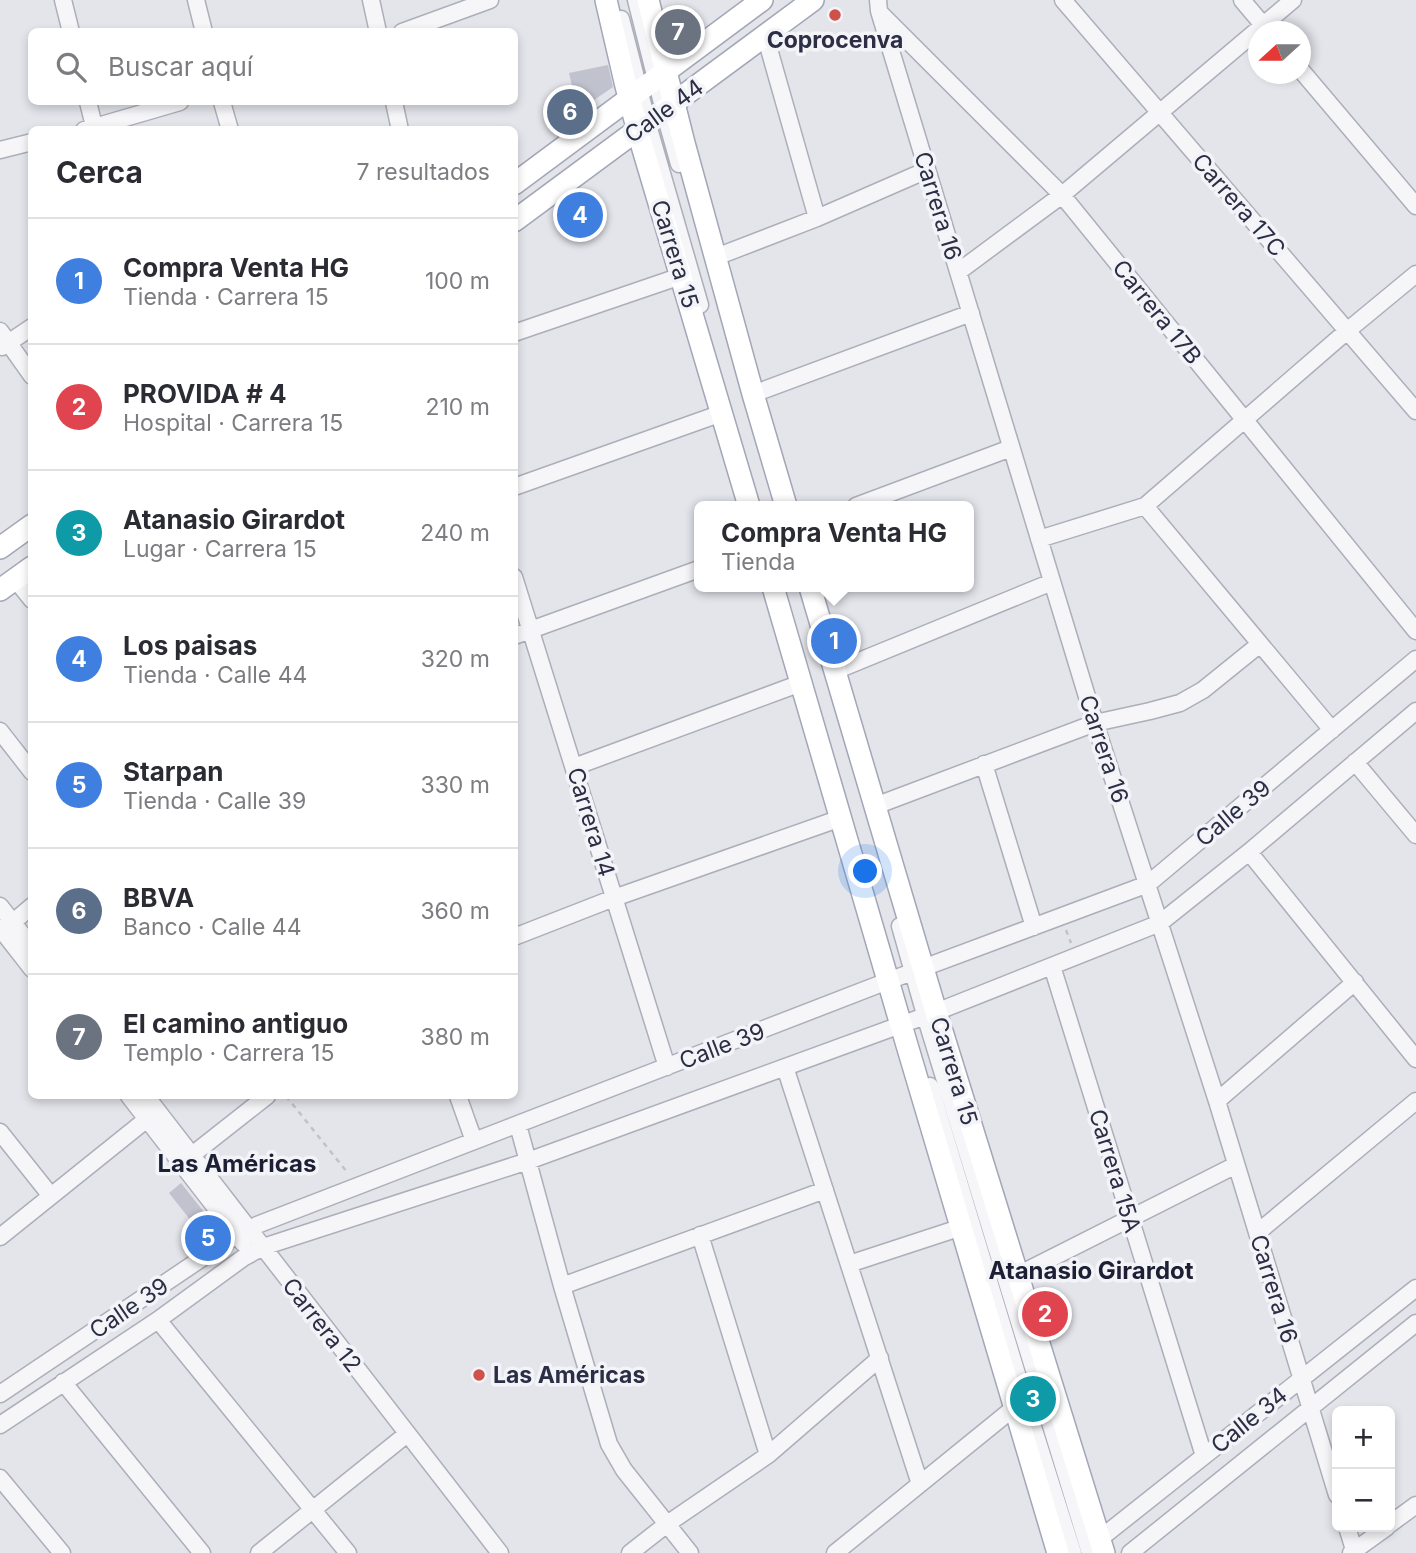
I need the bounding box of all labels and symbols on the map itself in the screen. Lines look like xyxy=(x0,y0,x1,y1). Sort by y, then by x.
pin: 7 xyxy=(655,6,701,58)
marker: Coprocenva xyxy=(827,7,843,23)
north arrow xyxy=(1248,21,1311,84)
place label: Coprocenva xyxy=(767,26,903,54)
street label: Calle 44 xyxy=(619,73,709,149)
pin: 6 xyxy=(547,86,593,138)
street label: Carrera 16 xyxy=(908,148,968,264)
street label: Carrera 17C xyxy=(1187,148,1291,262)
pin: 4 xyxy=(557,189,603,241)
street label: Carrera 15 xyxy=(645,196,705,312)
street label: Carrera 17B xyxy=(1107,254,1207,370)
pin: 1 xyxy=(811,615,857,667)
street label: Carrera 16 xyxy=(1073,691,1135,807)
street label: Carrera 14 xyxy=(561,764,621,880)
street label: Calle 39 xyxy=(1190,774,1276,852)
your location xyxy=(848,854,882,888)
street label: Carrera 15 xyxy=(924,1013,984,1129)
street label: Calle 39 xyxy=(675,1017,769,1075)
street label: Carrera 15A xyxy=(1083,1106,1147,1236)
district label: Las Américas xyxy=(158,1149,316,1178)
pin: 5 xyxy=(185,1212,231,1264)
street label: Carrera 16 xyxy=(1244,1231,1304,1347)
district label: Atanasio Girardot xyxy=(988,1256,1194,1285)
street label: Calle 39 xyxy=(84,1271,174,1345)
street label: Carrera 12 xyxy=(277,1272,367,1378)
pin: 2 xyxy=(1022,1288,1068,1340)
place label: Las Américas xyxy=(493,1361,645,1389)
marker: Las Américas xyxy=(471,1367,487,1383)
pin: 3 xyxy=(1010,1373,1056,1425)
street label: Calle 34 xyxy=(1205,1381,1293,1459)

